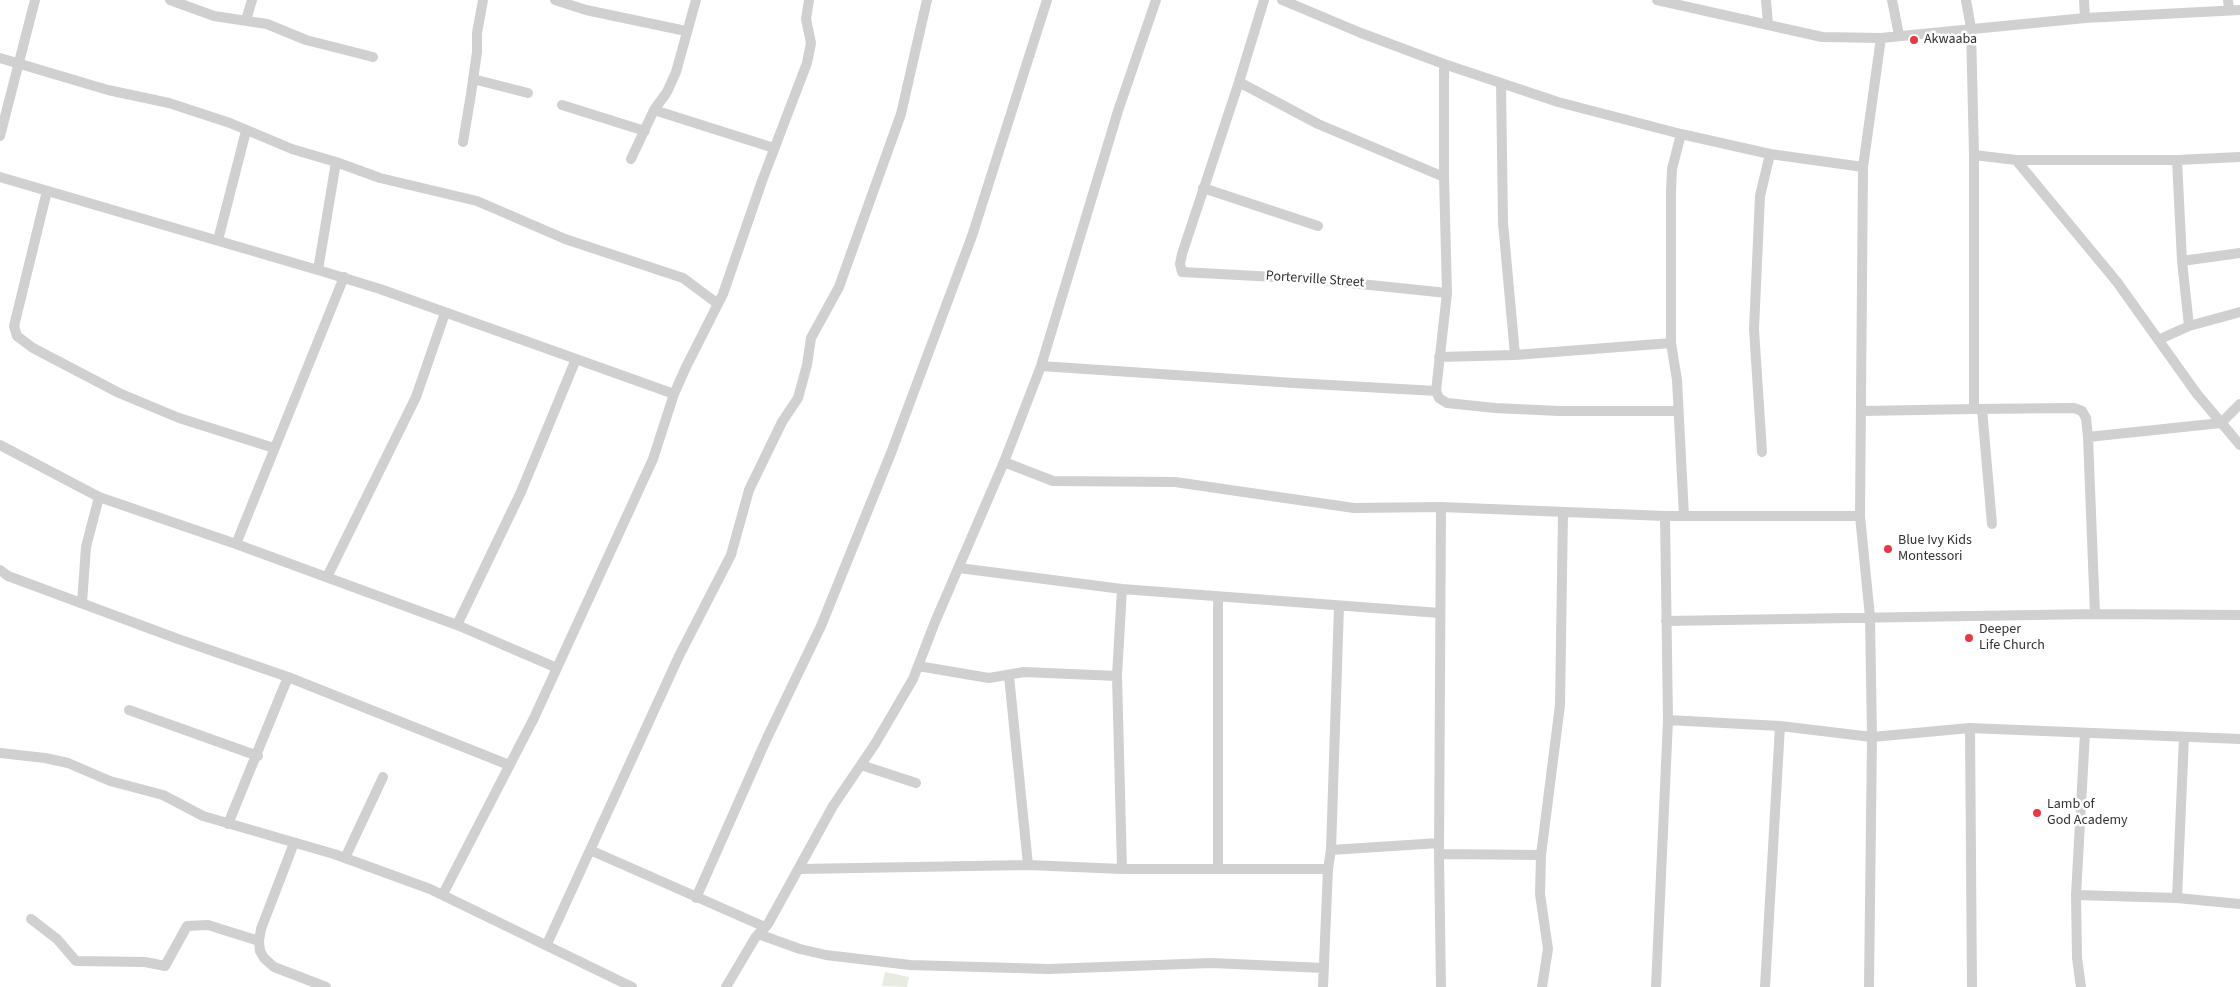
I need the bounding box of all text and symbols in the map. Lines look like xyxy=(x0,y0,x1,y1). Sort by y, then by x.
place label: Akwaaba xyxy=(1924,32,1977,48)
marker: Akwaaba xyxy=(1908,34,1920,46)
street label: Porterville Street xyxy=(1265,268,1365,292)
place label: Blue Ivy Kids Montessori xyxy=(1898,533,1972,566)
marker: Blue Ivy Kids Montessori xyxy=(1882,543,1894,555)
place label: Deeper Life Church xyxy=(1979,622,2045,654)
marker: Deeper Life Church xyxy=(1963,632,1975,644)
place label: Lamb of God Academy xyxy=(2047,797,2128,830)
marker: Lamb of God Academy xyxy=(2031,807,2043,819)

